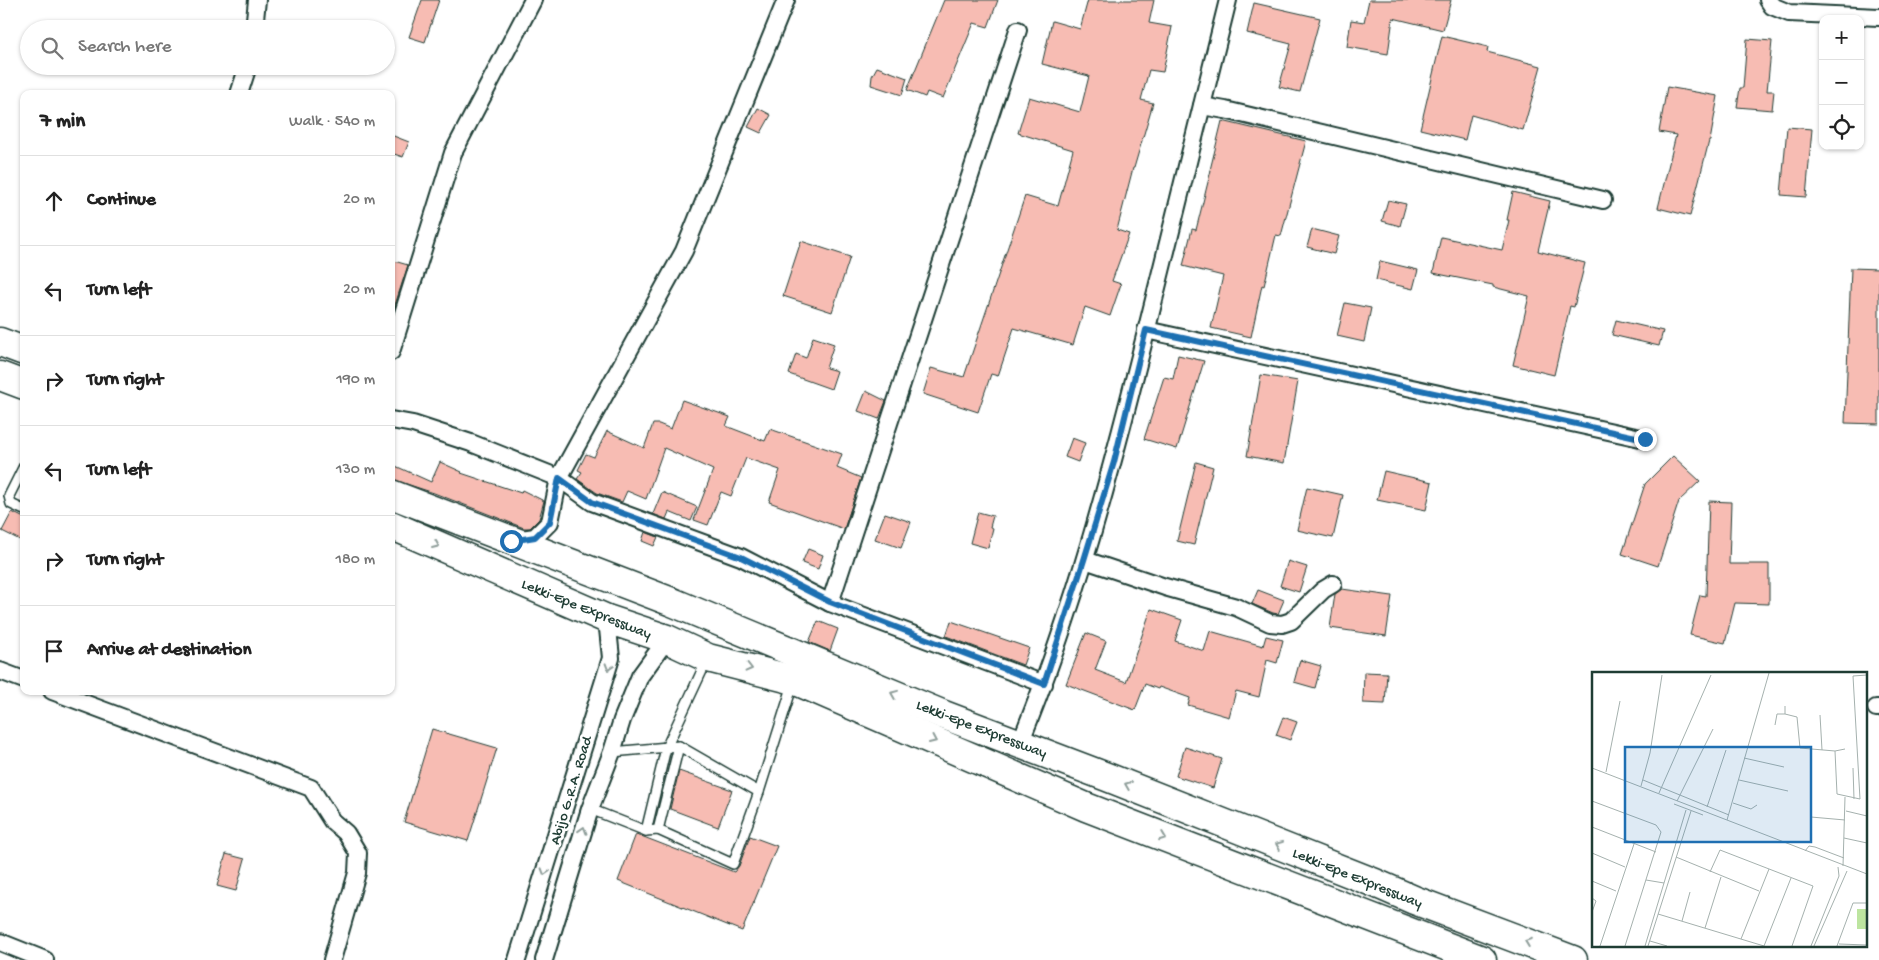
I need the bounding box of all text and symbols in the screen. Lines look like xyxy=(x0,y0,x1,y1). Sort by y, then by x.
map controls xyxy=(1819,15,1864,150)
button: + xyxy=(1819,15,1864,60)
search box xyxy=(20,20,395,75)
icon: search xyxy=(38,34,66,62)
text: Search here xyxy=(78,36,172,59)
button: − xyxy=(1819,60,1864,105)
button: locate xyxy=(1819,105,1864,150)
text: 7 min xyxy=(40,110,85,135)
text: Walk · 540 m xyxy=(289,113,375,132)
icon: ahead xyxy=(40,187,68,215)
text: Continue xyxy=(87,189,156,212)
text: 20 m xyxy=(343,191,375,210)
icon: left xyxy=(40,277,68,305)
text: Turn left xyxy=(87,279,151,302)
text: 20 m xyxy=(343,281,375,300)
icon: right xyxy=(40,367,68,395)
text: Turn right xyxy=(87,369,163,392)
text: 190 m xyxy=(336,371,375,390)
route end xyxy=(1634,428,1657,451)
icon: left xyxy=(40,457,68,485)
text: Turn left xyxy=(87,459,151,482)
text: 130 m xyxy=(336,461,375,480)
route start xyxy=(500,530,523,553)
one-way arrow xyxy=(431,538,440,549)
icon: right xyxy=(40,547,68,575)
text: Turn right xyxy=(87,549,163,572)
text: 180 m xyxy=(336,551,375,570)
street label: Lekki-Epe Expressway xyxy=(519,576,654,644)
icon: arrive xyxy=(40,637,68,665)
text: Arrive at destination xyxy=(87,639,251,662)
one-way arrow xyxy=(604,662,614,670)
one-way arrow xyxy=(745,663,753,673)
inset map xyxy=(1592,672,1866,948)
one-way arrow xyxy=(891,690,899,700)
street label: Lekki-Epe Expressway xyxy=(913,697,1050,763)
street label: Abijo G.R.A. Road xyxy=(547,733,597,847)
one-way arrow xyxy=(928,734,937,745)
one-way arrow xyxy=(1124,781,1132,791)
one-way arrow xyxy=(578,826,588,834)
one-way arrow xyxy=(1159,831,1167,841)
one-way arrow xyxy=(1275,840,1283,850)
street label: Lekki-Epe Expressway xyxy=(1290,845,1425,913)
one-way arrow xyxy=(540,867,550,876)
one-way arrow xyxy=(1524,938,1532,948)

